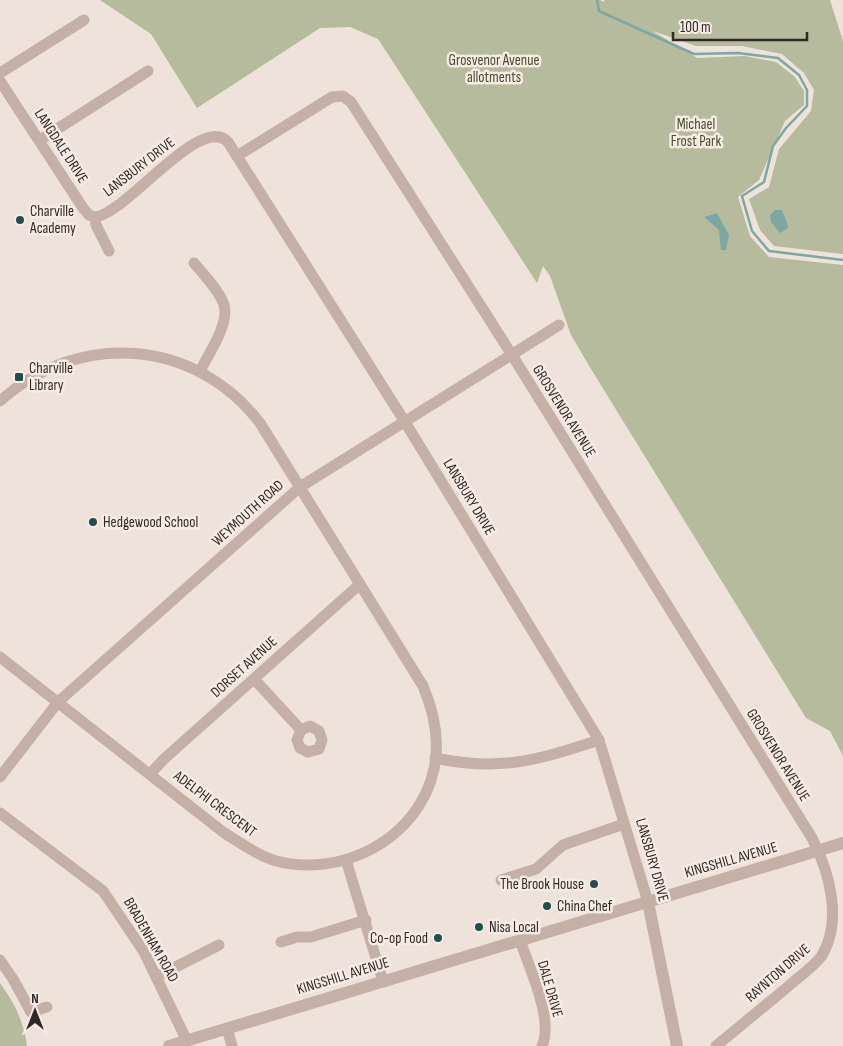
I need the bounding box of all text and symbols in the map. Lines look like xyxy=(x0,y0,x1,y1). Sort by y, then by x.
scale bar xyxy=(673,10,807,42)
text: 100 m xyxy=(680,18,711,37)
park label: Grosvenor Avenue allotments xyxy=(449,51,539,87)
street label: LANGDALE DRIVE xyxy=(30,105,92,187)
park label: Michael Frost Park xyxy=(671,115,721,151)
street label: LANSBURY DRIVE xyxy=(99,133,179,201)
place label: Charville Academy xyxy=(29,202,76,238)
marker: Charville Academy xyxy=(14,214,26,226)
place label: Charville Library xyxy=(29,359,73,395)
street label: GROSVENOR AVENUE xyxy=(528,361,600,461)
marker: Charville Library xyxy=(13,371,25,383)
street label: LANSBURY DRIVE xyxy=(439,455,499,539)
street label: WEYMOUTH ROAD xyxy=(208,476,288,550)
place label: Hedgewood School xyxy=(103,513,198,532)
marker: Hedgewood School xyxy=(87,516,99,528)
street label: DORSET AVENUE xyxy=(207,632,281,702)
street label: GROSVENOR AVENUE xyxy=(742,705,814,805)
street label: ADELPHI CRESCENT xyxy=(169,766,260,841)
street label: LANSBURY DRIVE xyxy=(631,816,673,904)
street label: KINGSHILL AVENUE xyxy=(682,838,780,882)
place label: The Brook House xyxy=(500,875,584,894)
marker: The Brook House xyxy=(588,878,600,890)
street label: BRADENHAM ROAD xyxy=(119,894,183,986)
place label: China Chef xyxy=(557,897,613,916)
marker: China Chef xyxy=(541,900,553,912)
place label: Nisa Local xyxy=(489,918,539,937)
marker: Nisa Local xyxy=(473,921,485,933)
place label: Co-op Food xyxy=(370,929,428,948)
marker: Co-op Food xyxy=(432,932,444,944)
street label: RAYNTON DRIVE xyxy=(742,940,814,1006)
street label: KINGSHILL AVENUE xyxy=(295,953,391,999)
street label: DALE DRIVE xyxy=(533,959,567,1019)
north arrow xyxy=(10,986,60,1036)
text: N xyxy=(31,990,39,1007)

